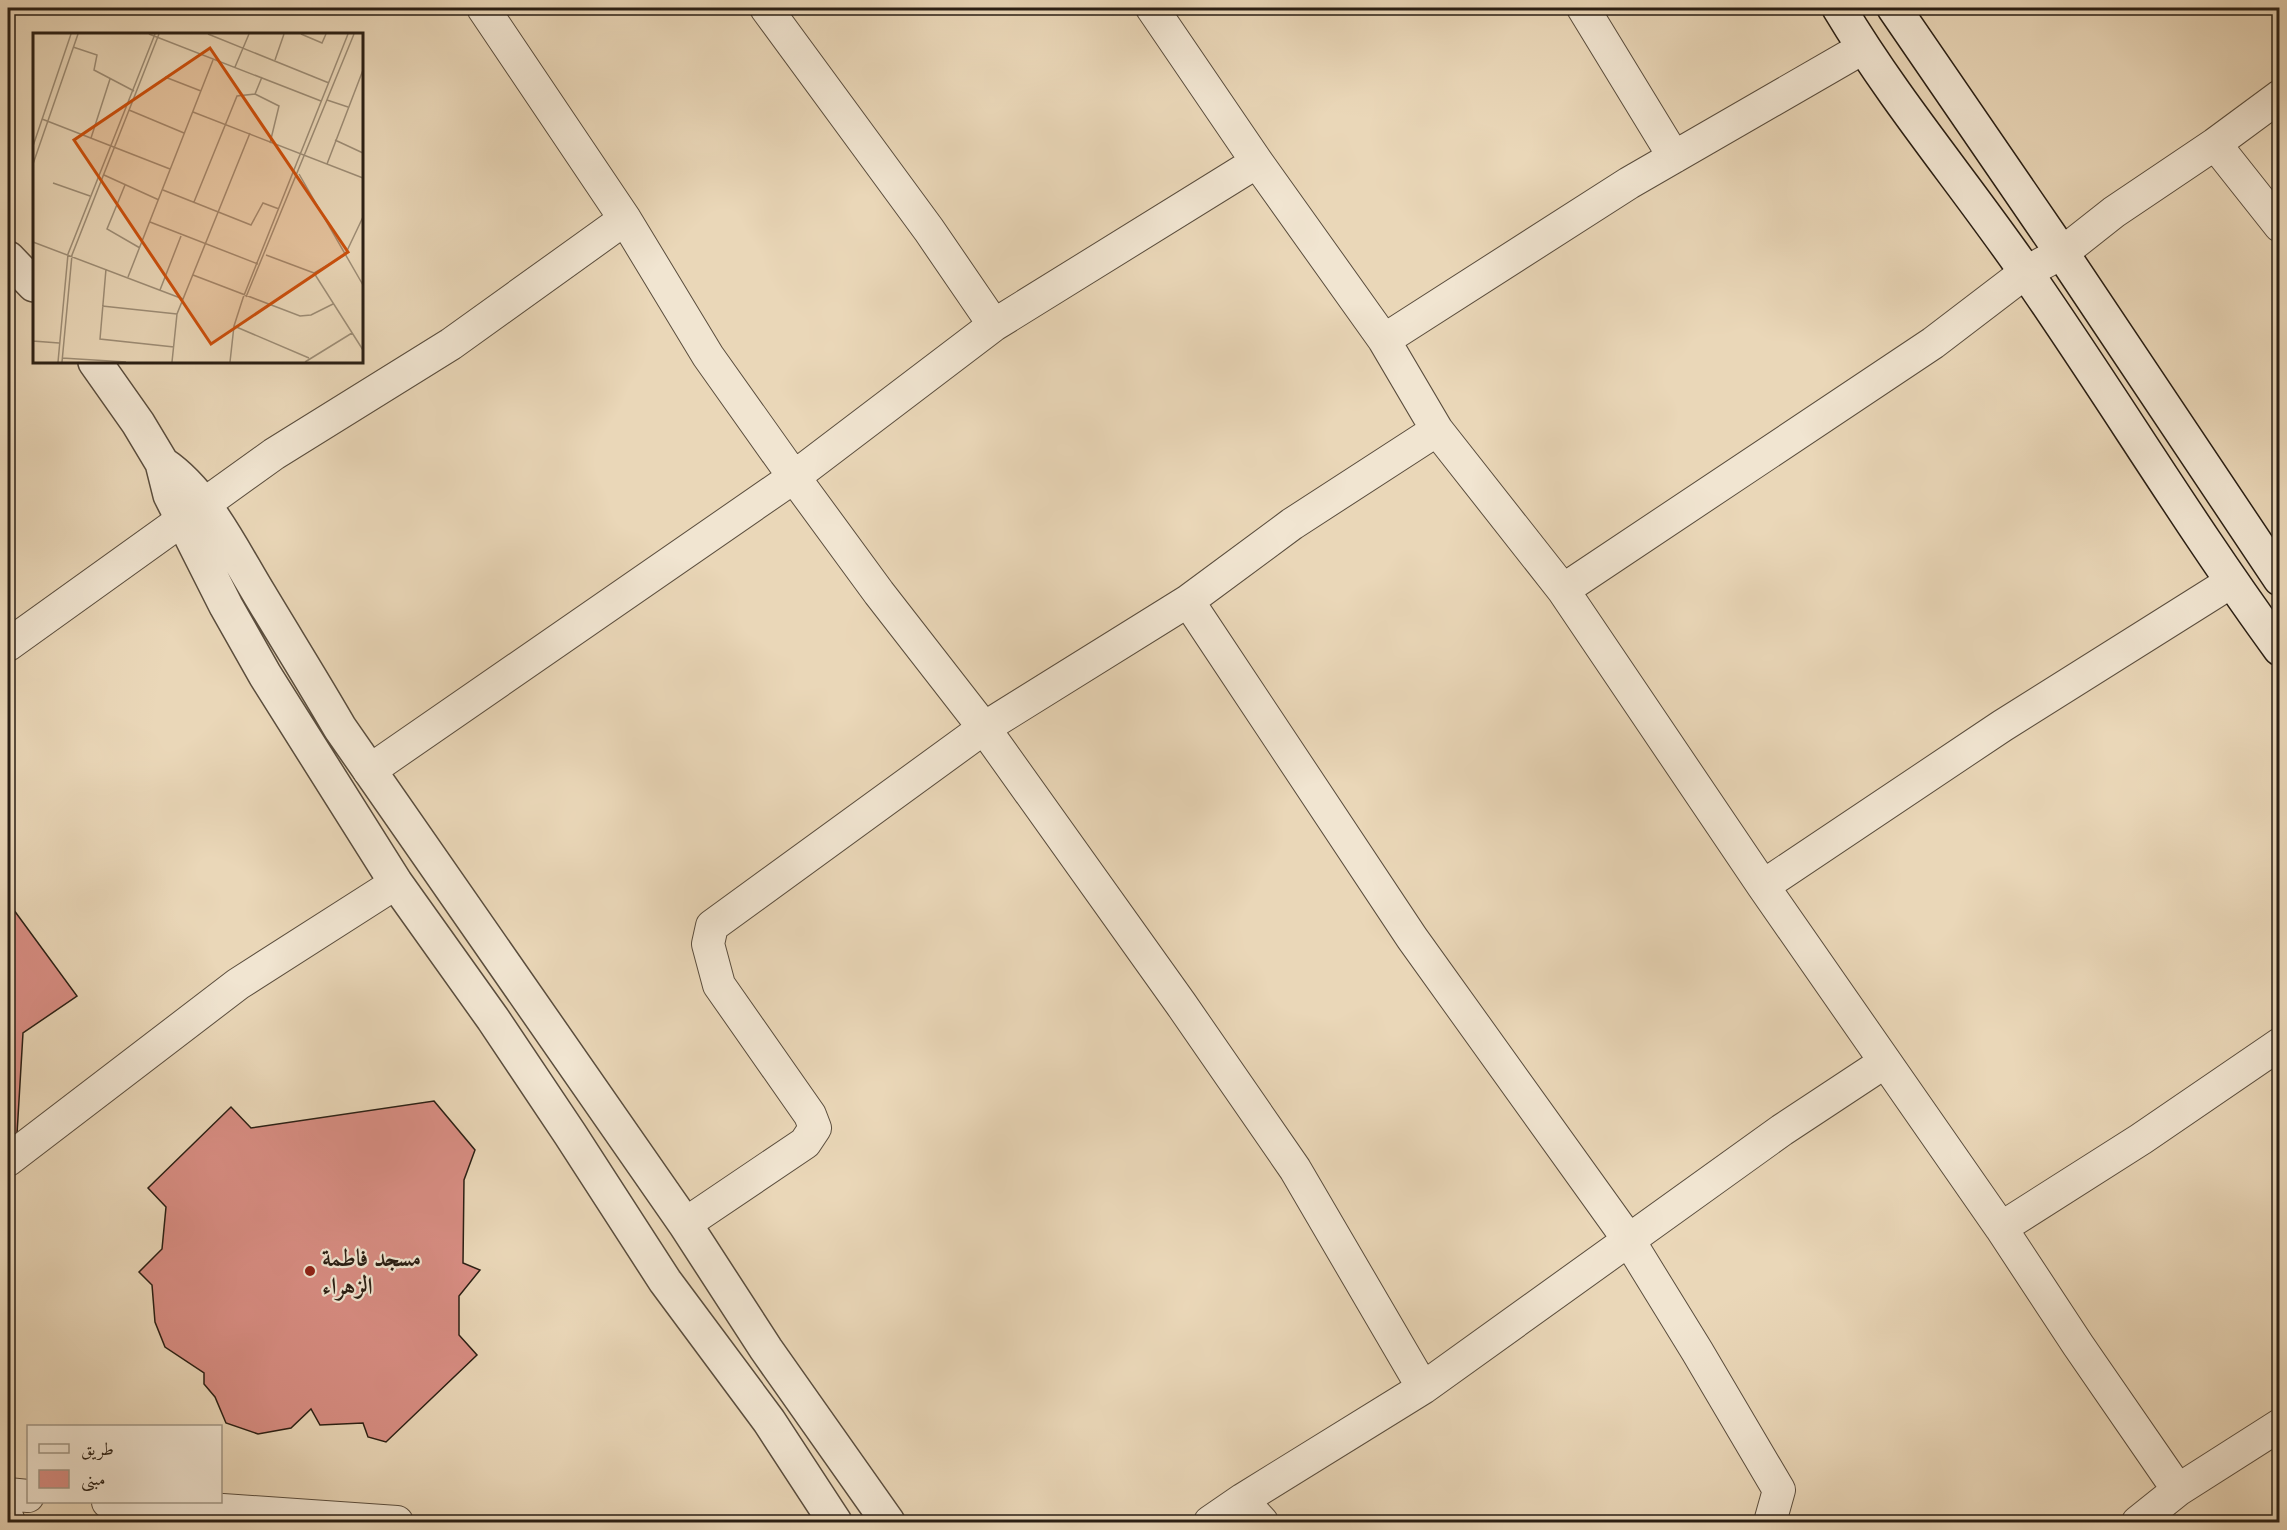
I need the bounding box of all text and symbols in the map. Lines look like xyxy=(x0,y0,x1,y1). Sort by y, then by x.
inset map xyxy=(33,33,363,363)
place label: مسجد فاطمة الزهراء xyxy=(322,1242,421,1301)
marker: مسجد فاطمة الزهراء xyxy=(303,1264,317,1278)
legend xyxy=(27,1425,222,1503)
text: طريق xyxy=(81,1437,114,1461)
text: مبنى xyxy=(81,1467,106,1492)

